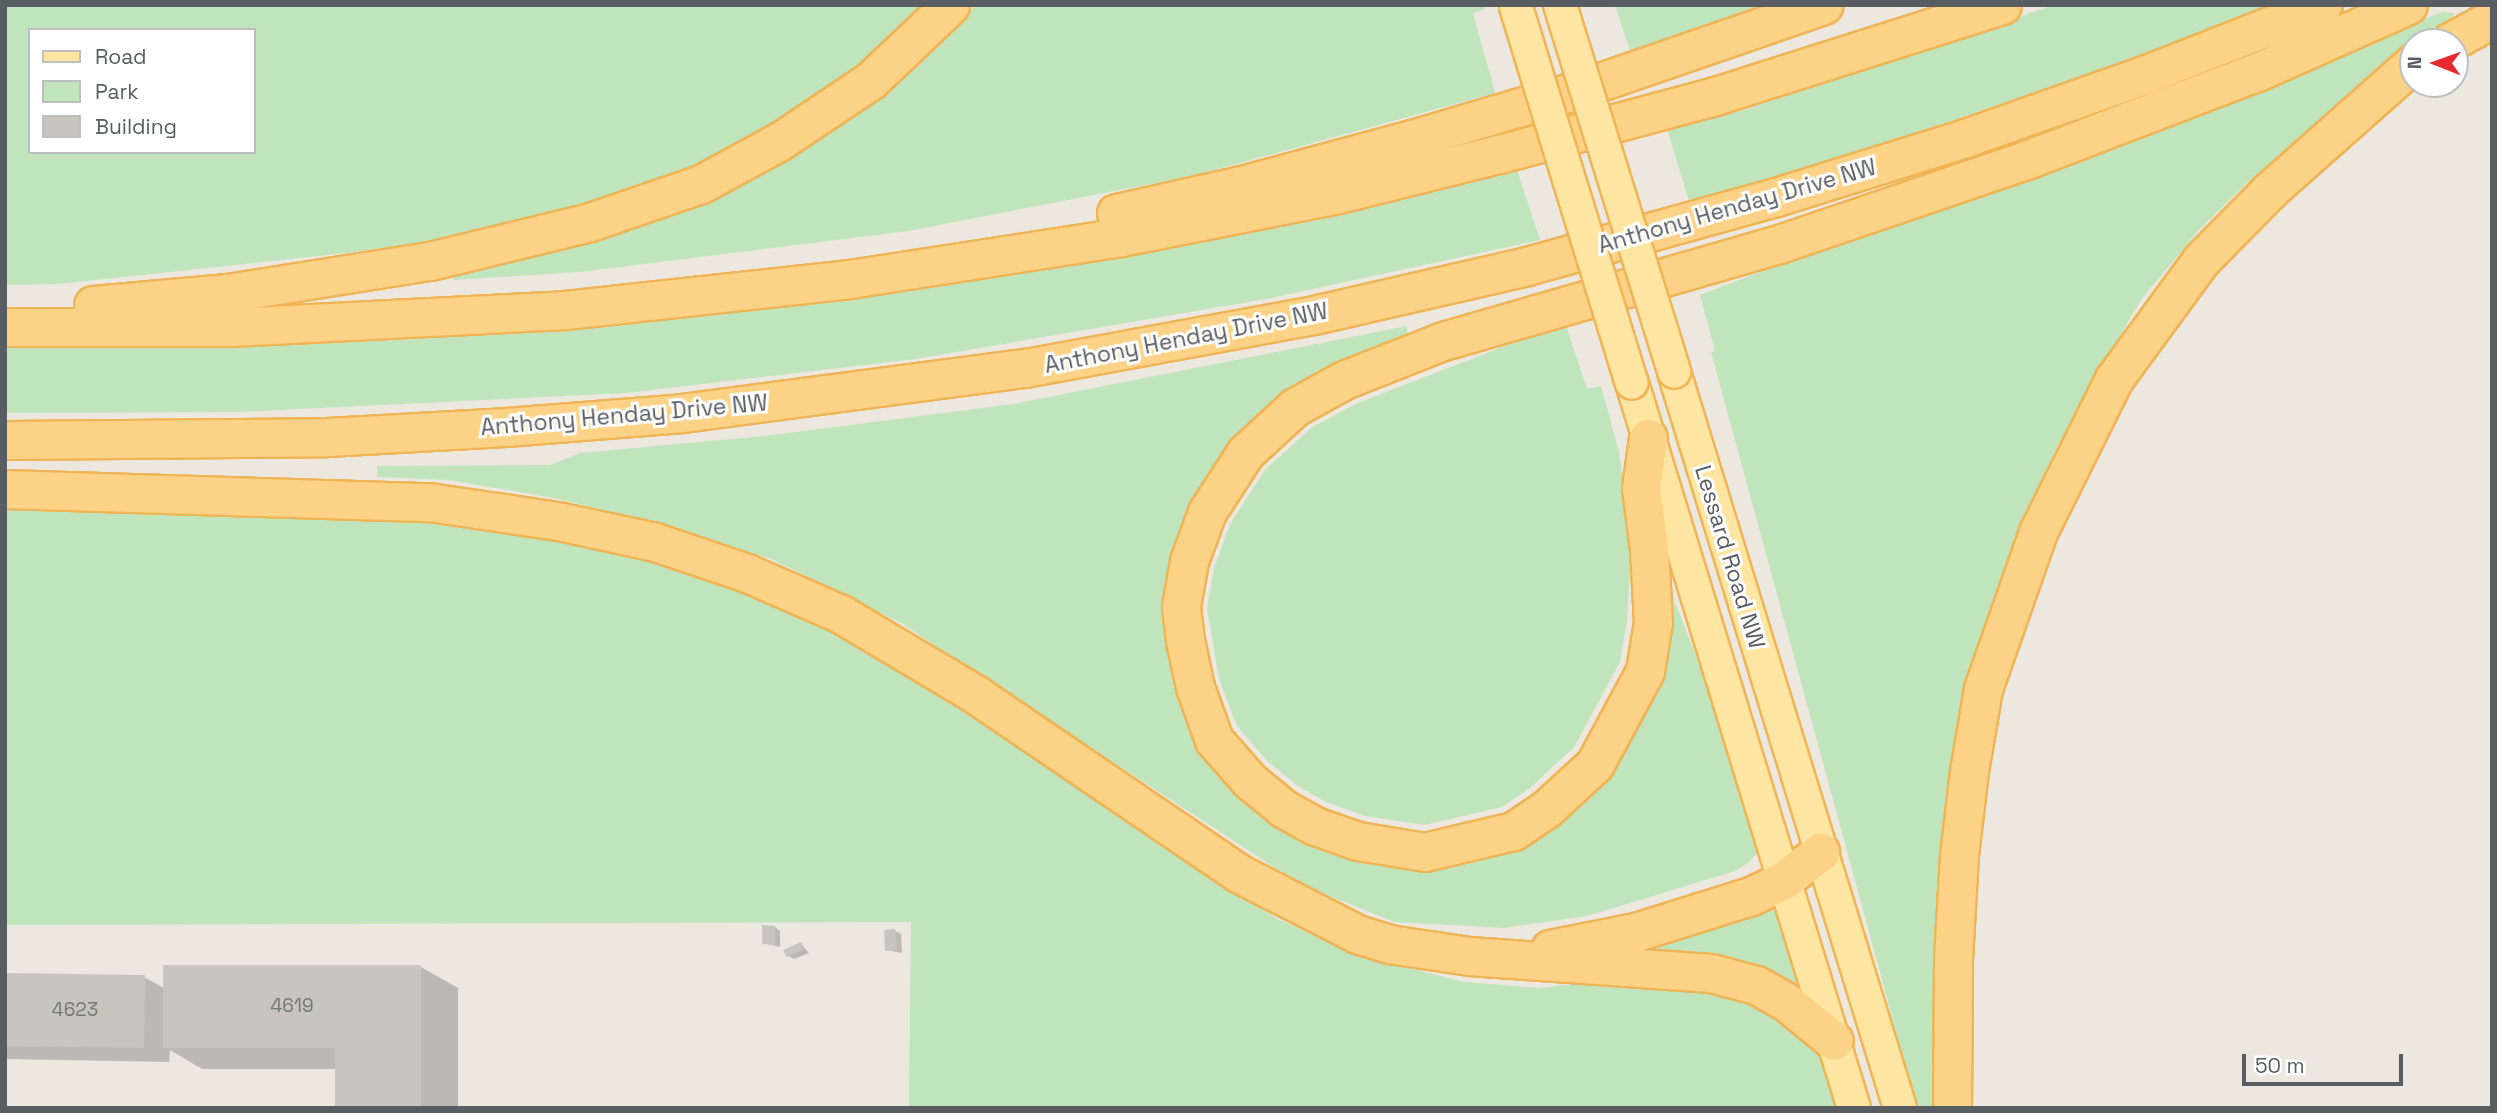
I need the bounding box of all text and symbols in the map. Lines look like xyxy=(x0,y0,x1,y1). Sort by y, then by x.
legend xyxy=(28,28,256,154)
north arrow xyxy=(2399,28,2469,98)
text: Road xyxy=(95,43,147,70)
text: N xyxy=(2402,56,2427,69)
text: Park xyxy=(95,78,139,105)
text: Building xyxy=(95,113,177,140)
street label: Anthony Henday Drive NW xyxy=(1595,153,1879,259)
street label: Anthony Henday Drive NW xyxy=(1042,297,1330,379)
street label: Anthony Henday Drive NW xyxy=(479,389,769,441)
street label: Lessard Road NW xyxy=(1689,462,1771,652)
house number: 4619 xyxy=(270,995,314,1017)
house number: 4623 xyxy=(52,999,98,1021)
scale bar xyxy=(2245,1040,2406,1084)
text: 50 m xyxy=(2255,1052,2305,1079)

